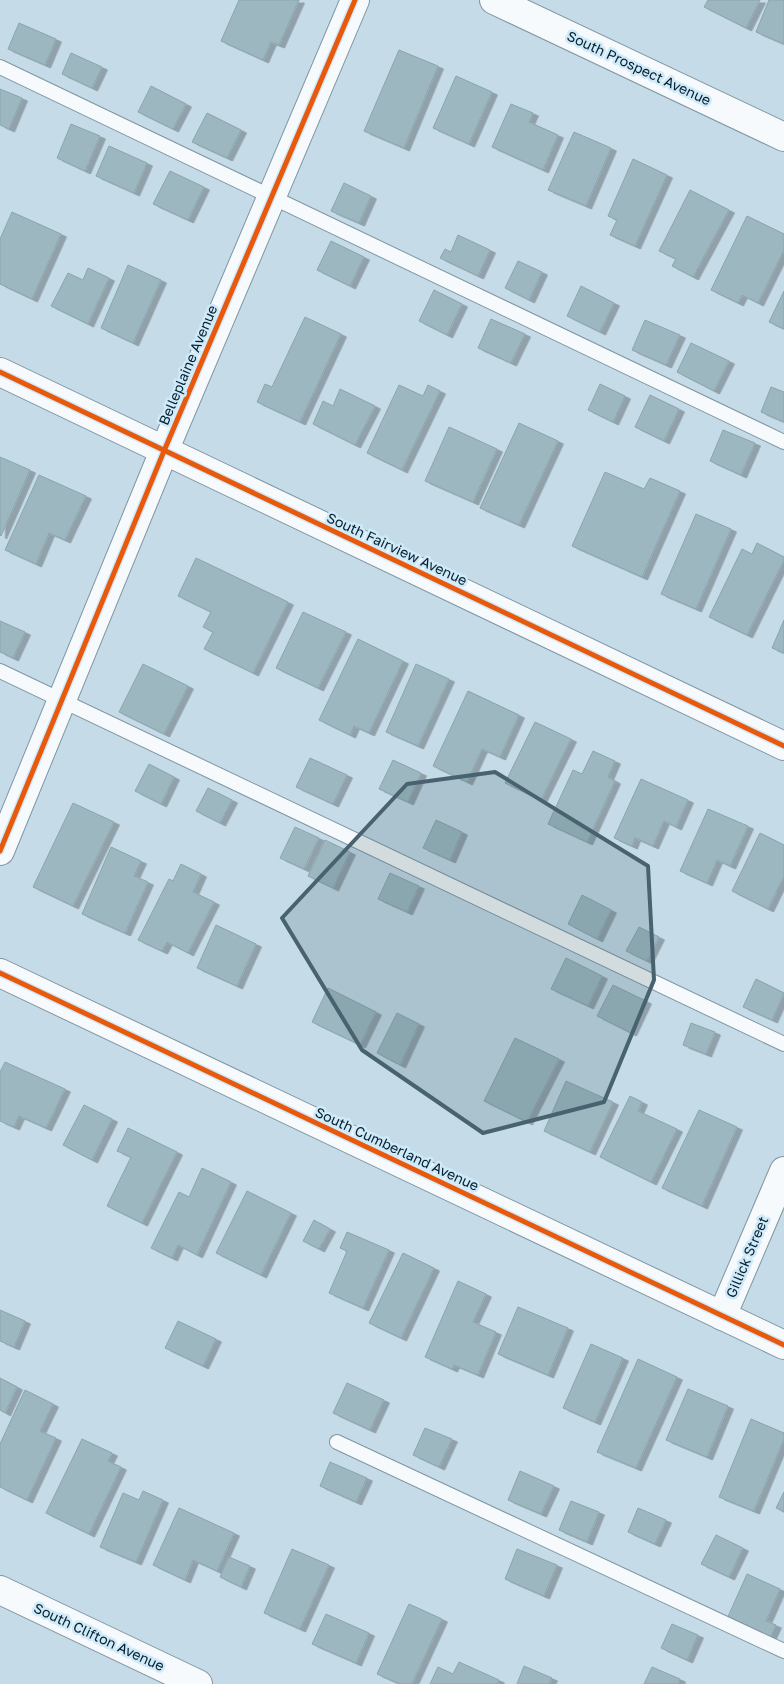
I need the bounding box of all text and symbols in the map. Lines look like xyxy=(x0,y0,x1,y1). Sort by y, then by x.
street label: South Prospect Avenue xyxy=(565,27,714,108)
street label: Belleplaine Avenue xyxy=(155,302,221,427)
street label: South Fairview Avenue xyxy=(324,509,470,589)
street label: South Cumberland Avenue xyxy=(313,1103,482,1194)
street label: Gillick Street xyxy=(722,1214,771,1300)
street label: South Clifton Avenue xyxy=(31,1599,167,1674)

